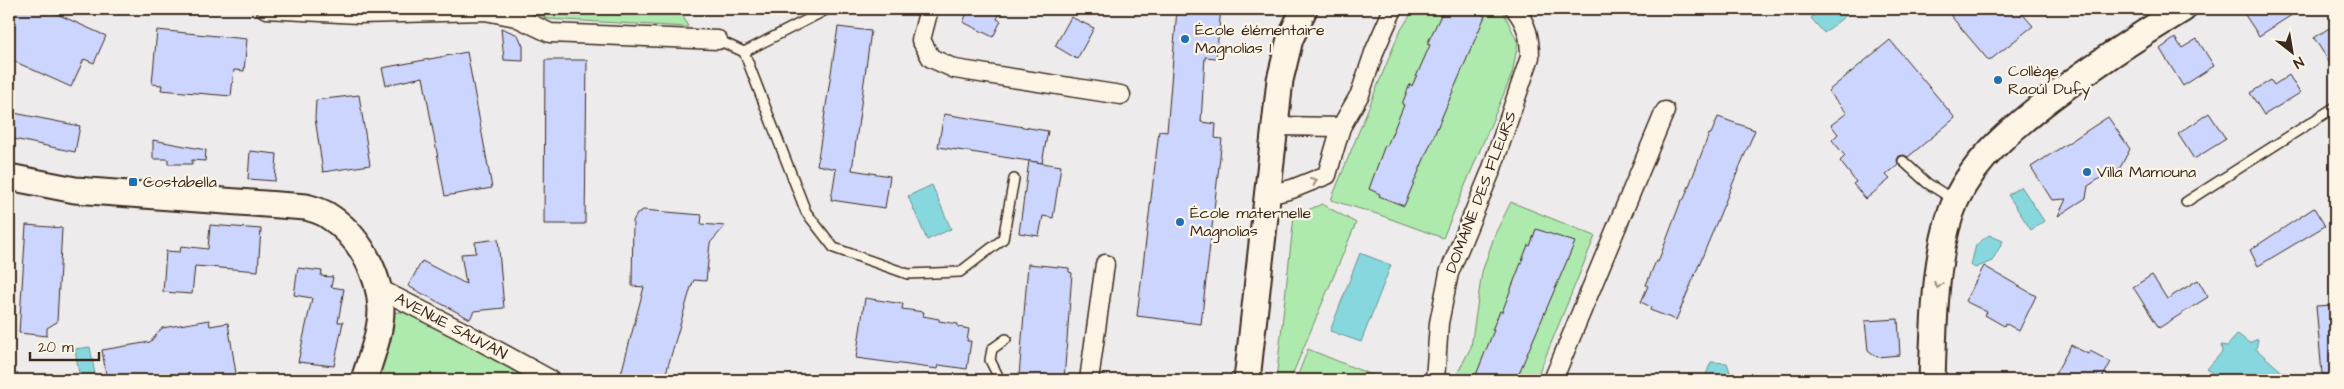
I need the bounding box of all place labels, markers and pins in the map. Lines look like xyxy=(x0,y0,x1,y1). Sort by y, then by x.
place label: École élémentaire Magnolias 1 xyxy=(1195,19,1325,60)
marker: École élémentaire Magnolias 1 xyxy=(1179,33,1191,45)
place label: Collège Raoul Dufy xyxy=(2008,60,2091,101)
marker: Collège Raoul Dufy xyxy=(1992,74,2004,86)
place label: Villa Mamouna xyxy=(2097,161,2196,183)
marker: Villa Mamouna xyxy=(2081,166,2093,178)
place label: Costabella xyxy=(143,171,217,193)
marker: Costabella xyxy=(127,176,139,188)
place label: École maternelle Magnolias xyxy=(1190,202,1311,243)
marker: École maternelle Magnolias xyxy=(1174,216,1186,228)

